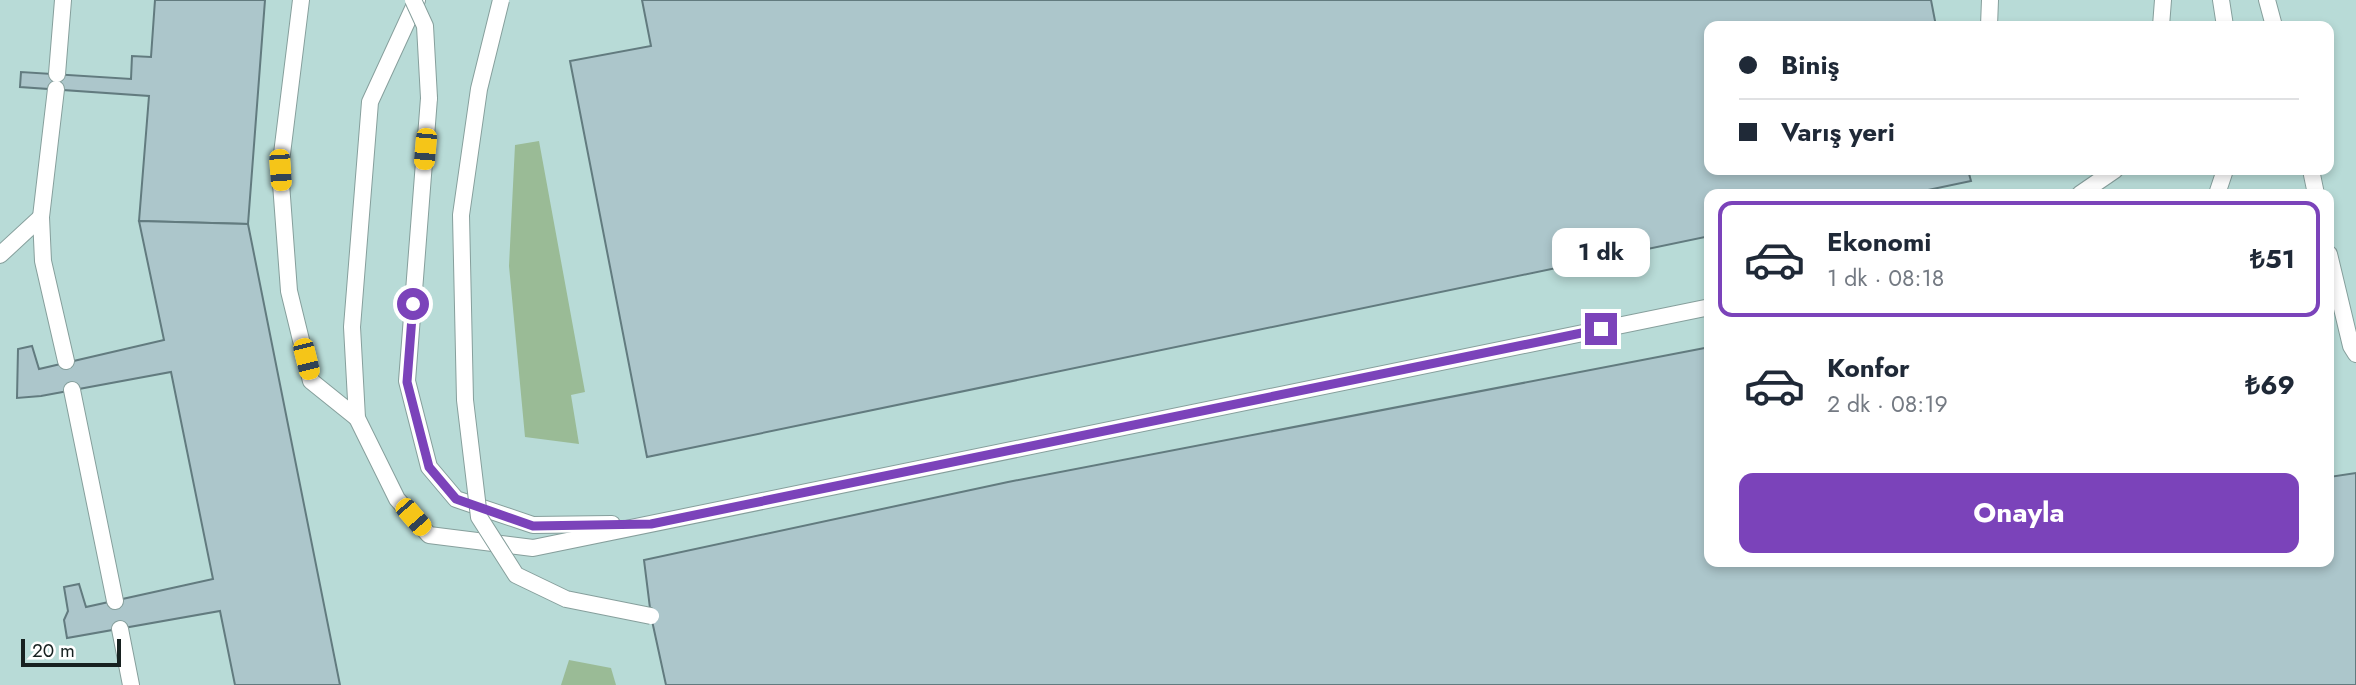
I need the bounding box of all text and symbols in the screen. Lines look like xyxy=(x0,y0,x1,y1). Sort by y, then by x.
text: Biniş xyxy=(1781,46,1839,84)
text: Varış yeri xyxy=(1781,113,1895,151)
car xyxy=(413,127,438,171)
car xyxy=(269,148,292,192)
text: Ekonomi xyxy=(1827,223,1931,261)
callout: 1 dk xyxy=(1552,228,1650,276)
icon: car xyxy=(1743,228,1806,291)
text: 1 dk xyxy=(1578,235,1624,269)
text: ₺51 xyxy=(2250,240,2295,278)
text: 1 dk · 08:18 xyxy=(1827,261,1944,295)
route start xyxy=(397,288,429,320)
route end xyxy=(1585,313,1617,345)
car xyxy=(291,336,322,382)
text: Konfor xyxy=(1827,349,1910,387)
icon: car xyxy=(1743,354,1806,417)
text: ₺69 xyxy=(2245,366,2295,404)
text: 2 dk · 08:19 xyxy=(1827,387,1948,421)
button: Onayla xyxy=(1739,473,2299,553)
car xyxy=(392,494,435,540)
scale bar xyxy=(21,636,121,668)
text: 20 m xyxy=(32,637,75,664)

